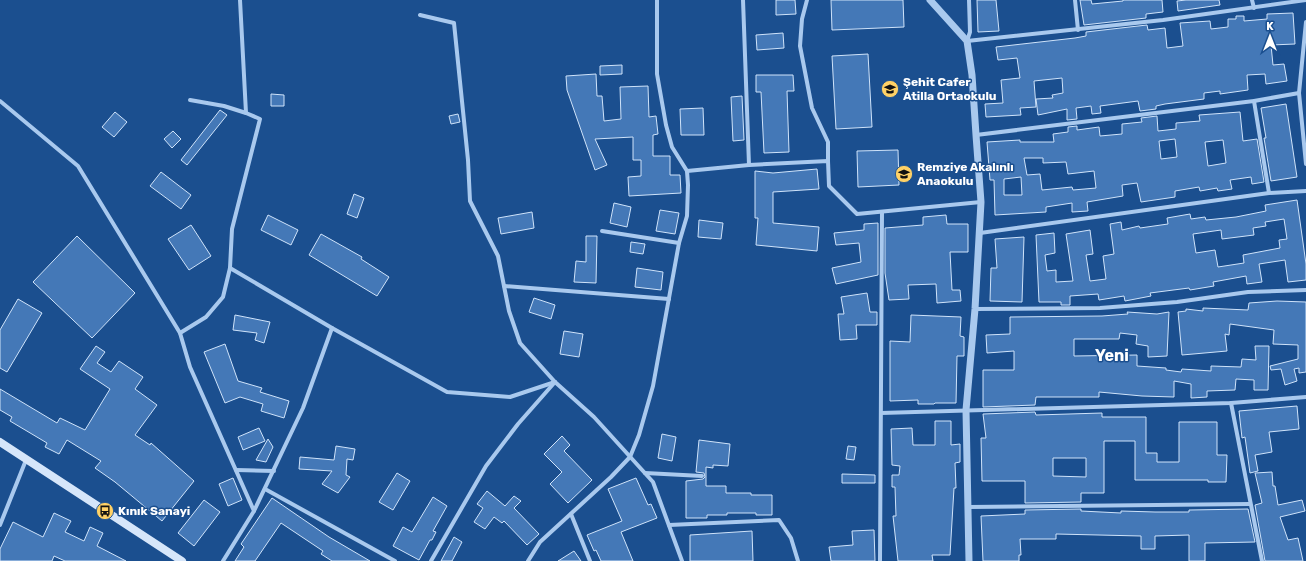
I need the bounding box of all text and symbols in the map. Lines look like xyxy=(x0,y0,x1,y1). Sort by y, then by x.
north arrow xyxy=(1250,16,1290,56)
text: K xyxy=(1266,20,1274,33)
place label: Şehit Cafer Atilla Ortaokulu xyxy=(903,75,997,103)
school or university icon: Şehit Cafer Atilla Ortaokulu xyxy=(880,79,900,99)
place label: Remziye Akalınlı Anaokulu xyxy=(917,160,1014,188)
school or university icon: Remziye Akalınlı Anaokulu xyxy=(894,164,914,184)
district label: Yeni xyxy=(1095,346,1129,365)
bus stop icon: Kınık Sanayi xyxy=(95,501,115,521)
place label: Kınık Sanayi xyxy=(118,504,190,518)

